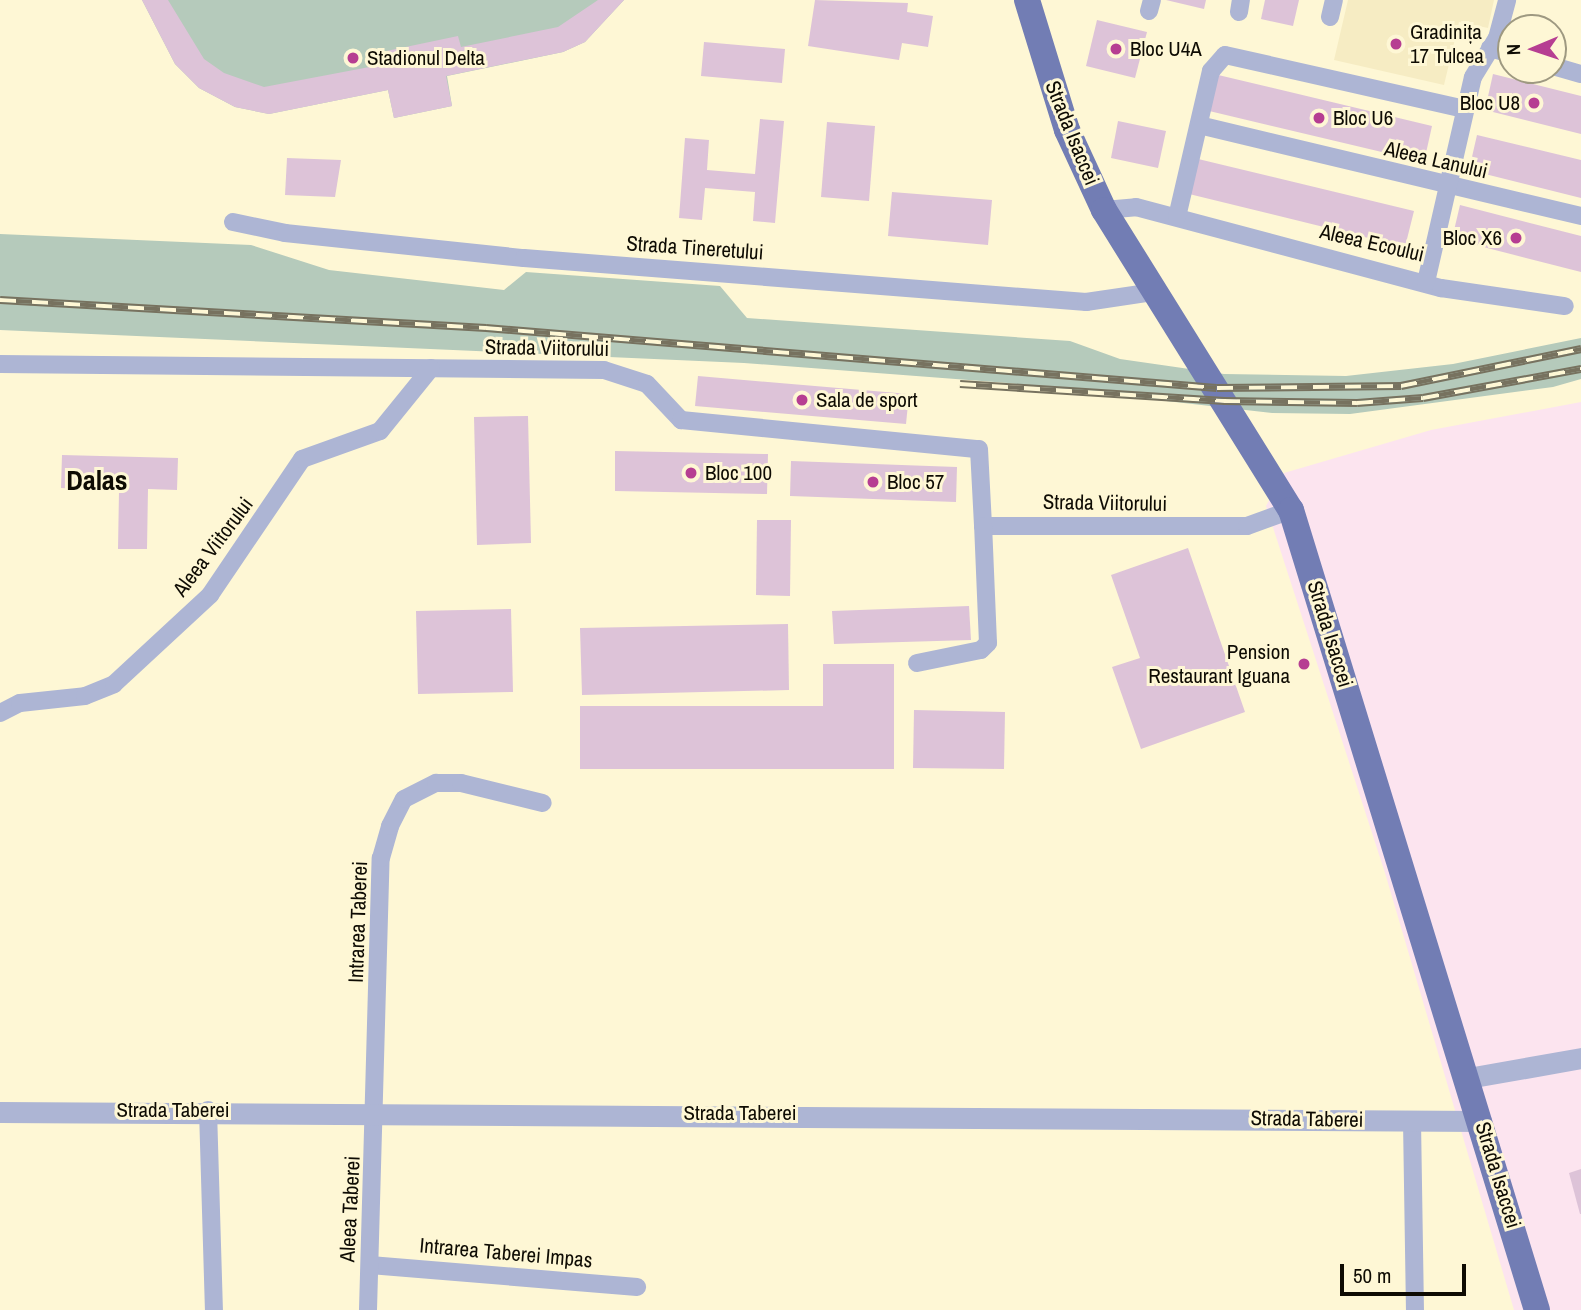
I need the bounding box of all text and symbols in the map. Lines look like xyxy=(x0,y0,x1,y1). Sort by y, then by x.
north arrow xyxy=(1497,14,1567,84)
place label: Gradinița 17 Tulcea xyxy=(1410,19,1484,69)
place label: Bloc U4A xyxy=(1130,36,1202,62)
marker: Gradinița 17 Tulcea xyxy=(1388,36,1404,52)
marker: Bloc U4A xyxy=(1108,41,1124,57)
text: N xyxy=(1500,44,1526,56)
place label: Stadionul Delta xyxy=(367,45,485,71)
marker: Stadionul Delta xyxy=(345,50,361,66)
street label: Strada Isaccei xyxy=(1040,77,1104,189)
place label: Bloc U8 xyxy=(1460,90,1520,116)
marker: Bloc U8 xyxy=(1526,95,1542,111)
place label: Bloc U6 xyxy=(1333,105,1393,131)
marker: Bloc U6 xyxy=(1311,110,1327,126)
street label: Aleea Lanului xyxy=(1382,136,1490,184)
street label: Aleea Ecoului xyxy=(1317,219,1427,267)
place label: Bloc X6 xyxy=(1443,225,1502,251)
marker: Bloc X6 xyxy=(1508,230,1524,246)
street label: Strada Tineretului xyxy=(626,231,764,265)
street label: Strada Viitorului xyxy=(485,334,609,362)
place label: Sala de sport xyxy=(816,387,917,413)
marker: Sala de sport xyxy=(794,392,810,408)
place label: Bloc 100 xyxy=(705,460,772,486)
district label: Dalas xyxy=(66,463,128,497)
marker: Bloc 100 xyxy=(683,465,699,481)
place label: Bloc 57 xyxy=(887,469,944,495)
marker: Bloc 57 xyxy=(865,474,881,490)
street label: Strada Viitorului xyxy=(1043,489,1167,517)
street label: Aleea Viitorului xyxy=(168,493,258,601)
street label: Strada Isaccei xyxy=(1302,578,1358,690)
place label: Pension Restaurant Iguana xyxy=(1148,639,1290,689)
marker: Pension Restaurant Iguana xyxy=(1296,656,1312,672)
street label: Intrarea Taberei xyxy=(343,861,373,983)
street label: Strada Taberei xyxy=(116,1097,230,1123)
street label: Strada Taberei xyxy=(683,1100,797,1126)
street label: Strada Taberei xyxy=(1250,1105,1364,1133)
street label: Strada Isaccei xyxy=(1470,1119,1526,1231)
street label: Aleea Taberei xyxy=(335,1155,365,1263)
street label: Intrarea Taberei Impas xyxy=(418,1233,594,1273)
scale bar xyxy=(1343,1250,1469,1294)
text: 50 m xyxy=(1353,1261,1391,1290)

